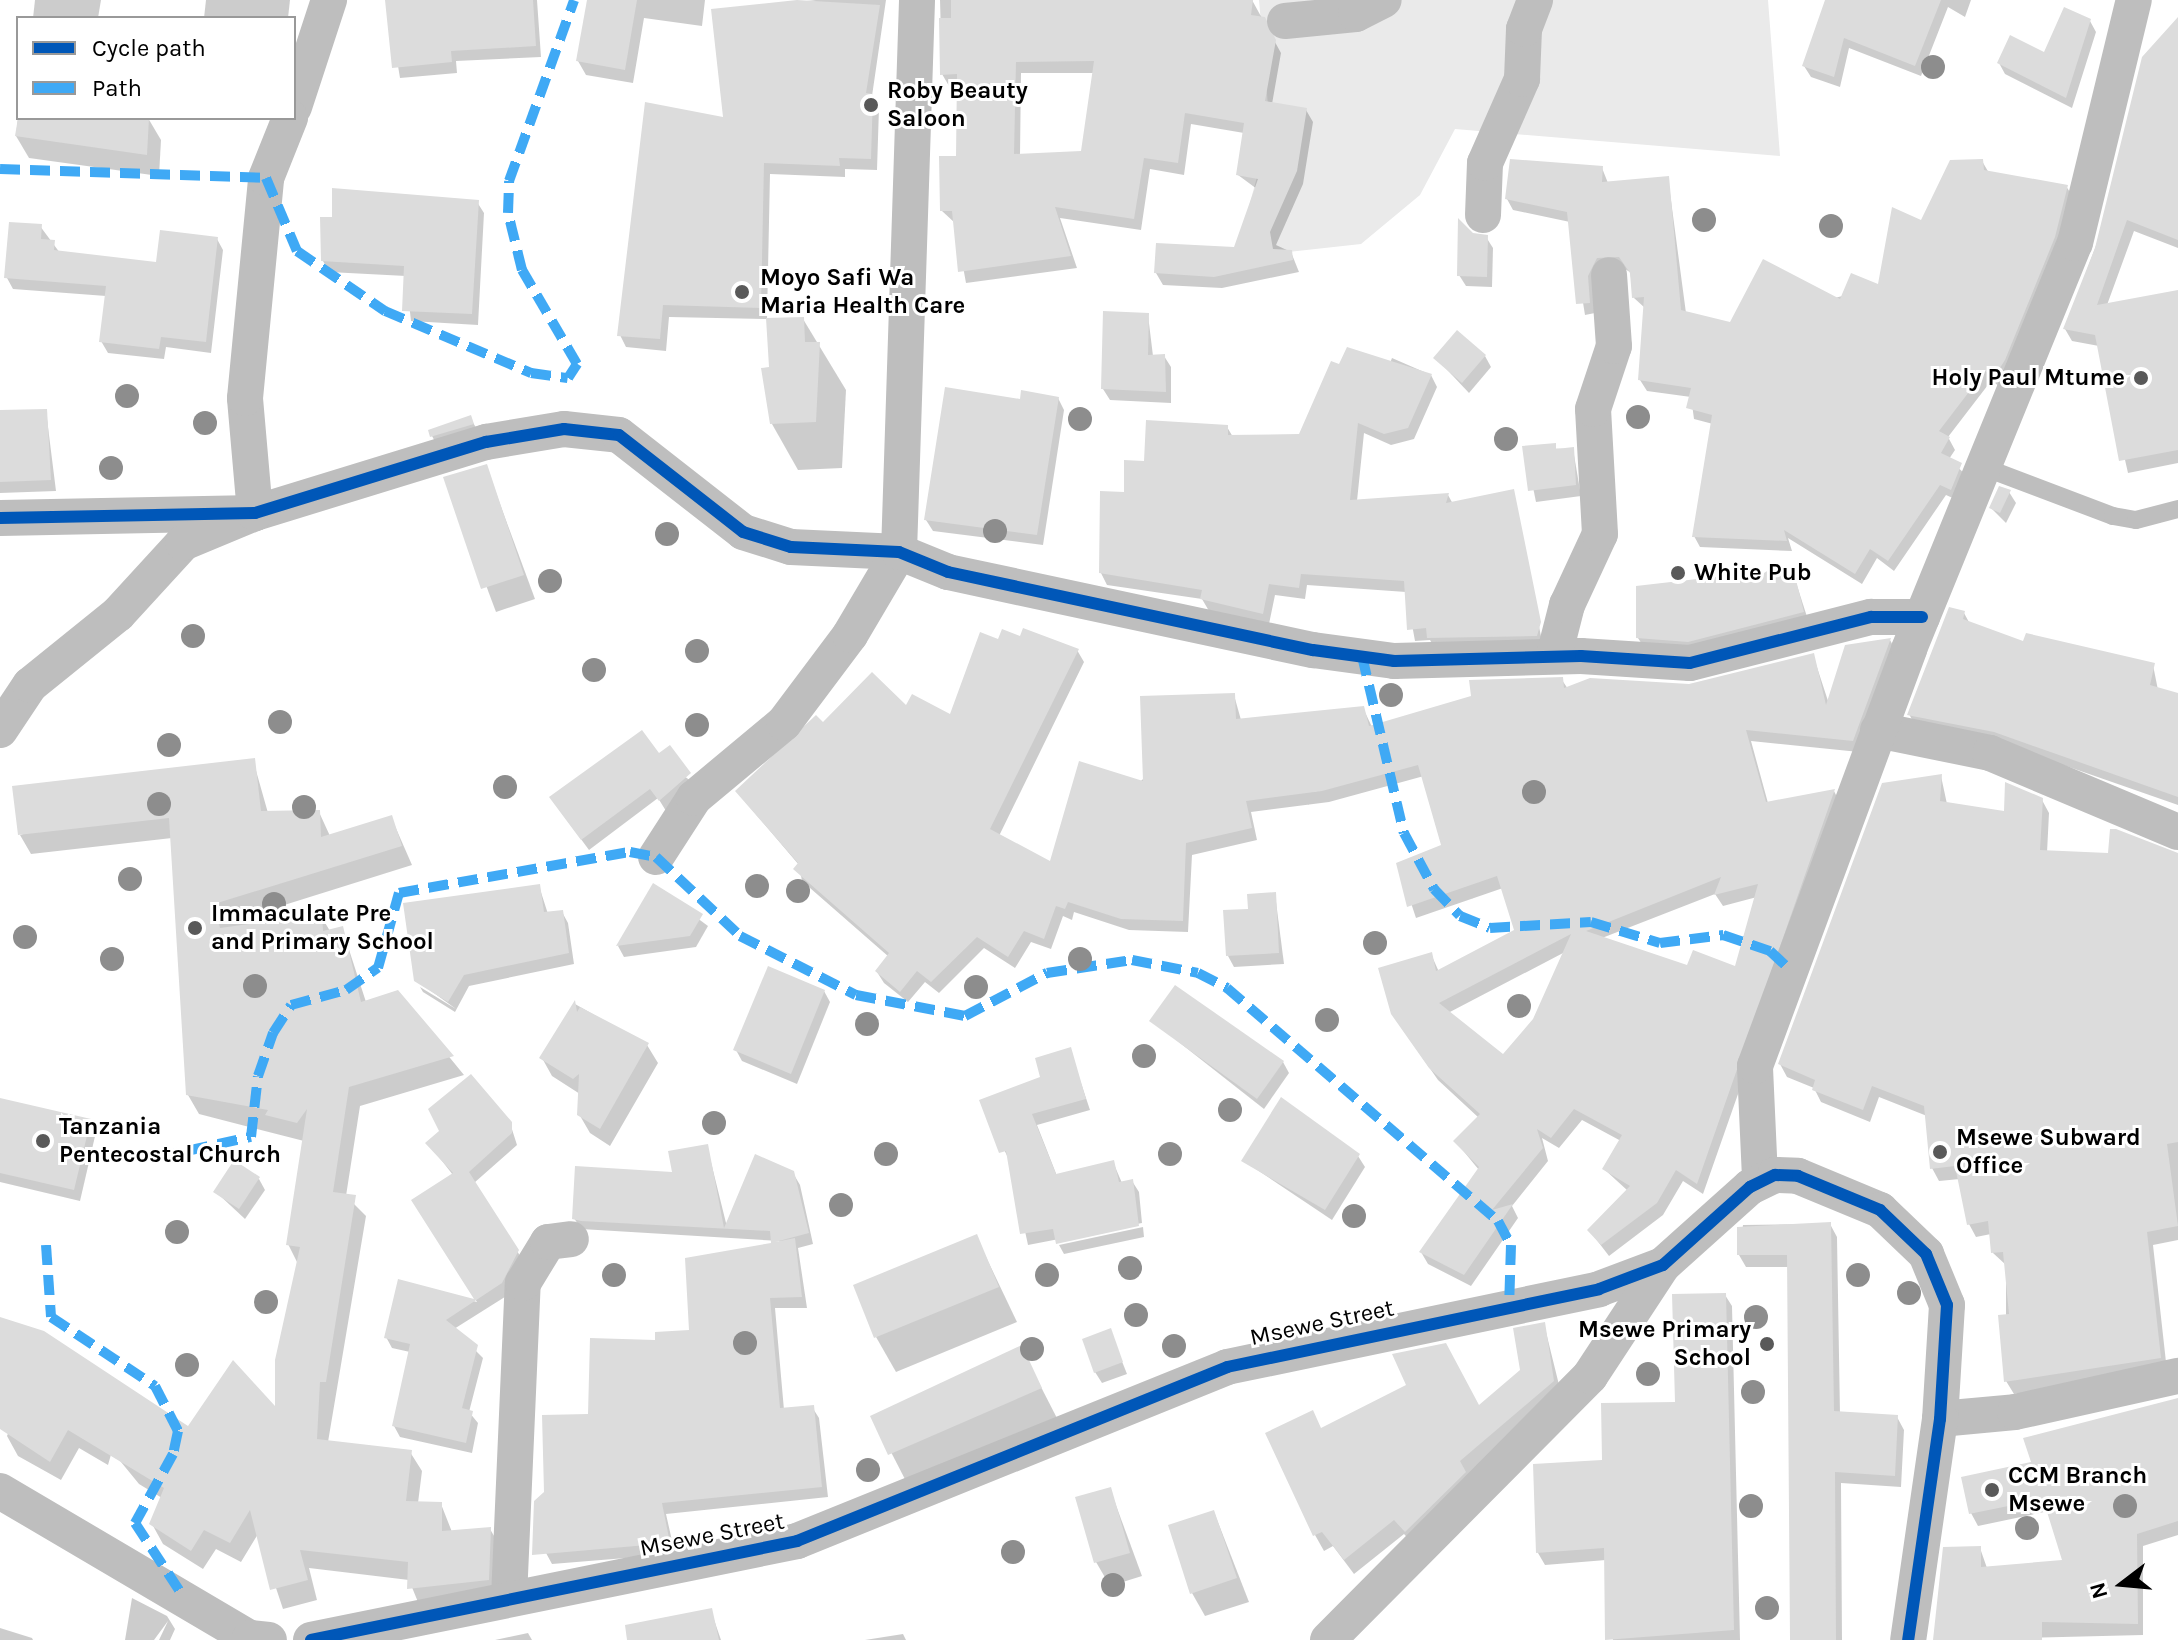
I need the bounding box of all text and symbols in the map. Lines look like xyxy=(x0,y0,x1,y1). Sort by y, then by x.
legend xyxy=(16,16,296,120)
text: Cycle path xyxy=(92,34,206,62)
text: Path xyxy=(92,74,142,102)
place label: Roby Beauty Saloon xyxy=(887,77,1028,133)
marker: Roby Beauty Saloon xyxy=(862,96,880,114)
place label: Moyo Safi Wa Maria Health Care xyxy=(760,264,965,320)
marker: Moyo Safi Wa Maria Health Care xyxy=(731,281,753,303)
place label: Holy Paul Mtume xyxy=(1932,364,2125,392)
marker: Holy Paul Mtume xyxy=(2132,369,2150,387)
place label: White Pub xyxy=(1694,559,1812,587)
marker: White Pub xyxy=(1669,564,1687,582)
place label: Immaculate Pre and Primary School xyxy=(211,900,434,956)
marker: Immaculate Pre and Primary School xyxy=(186,919,204,937)
place label: Tanzania Pentecostal Church xyxy=(59,1113,281,1169)
place label: Msewe Subward Office xyxy=(1956,1124,2141,1180)
marker: Tanzania Pentecostal Church xyxy=(34,1132,52,1150)
marker: Msewe Subward Office xyxy=(1931,1143,1949,1161)
street label: Msewe Street xyxy=(1247,1294,1397,1352)
place label: Msewe Primary School xyxy=(1578,1316,1751,1372)
marker: Msewe Primary School xyxy=(1758,1335,1776,1353)
place label: CCM Branch Msewe xyxy=(2008,1462,2147,1518)
marker: CCM Branch Msewe xyxy=(1983,1481,2001,1499)
street label: Msewe Street xyxy=(637,1507,787,1563)
north arrow xyxy=(2082,1544,2162,1624)
text: N xyxy=(2084,1579,2114,1602)

